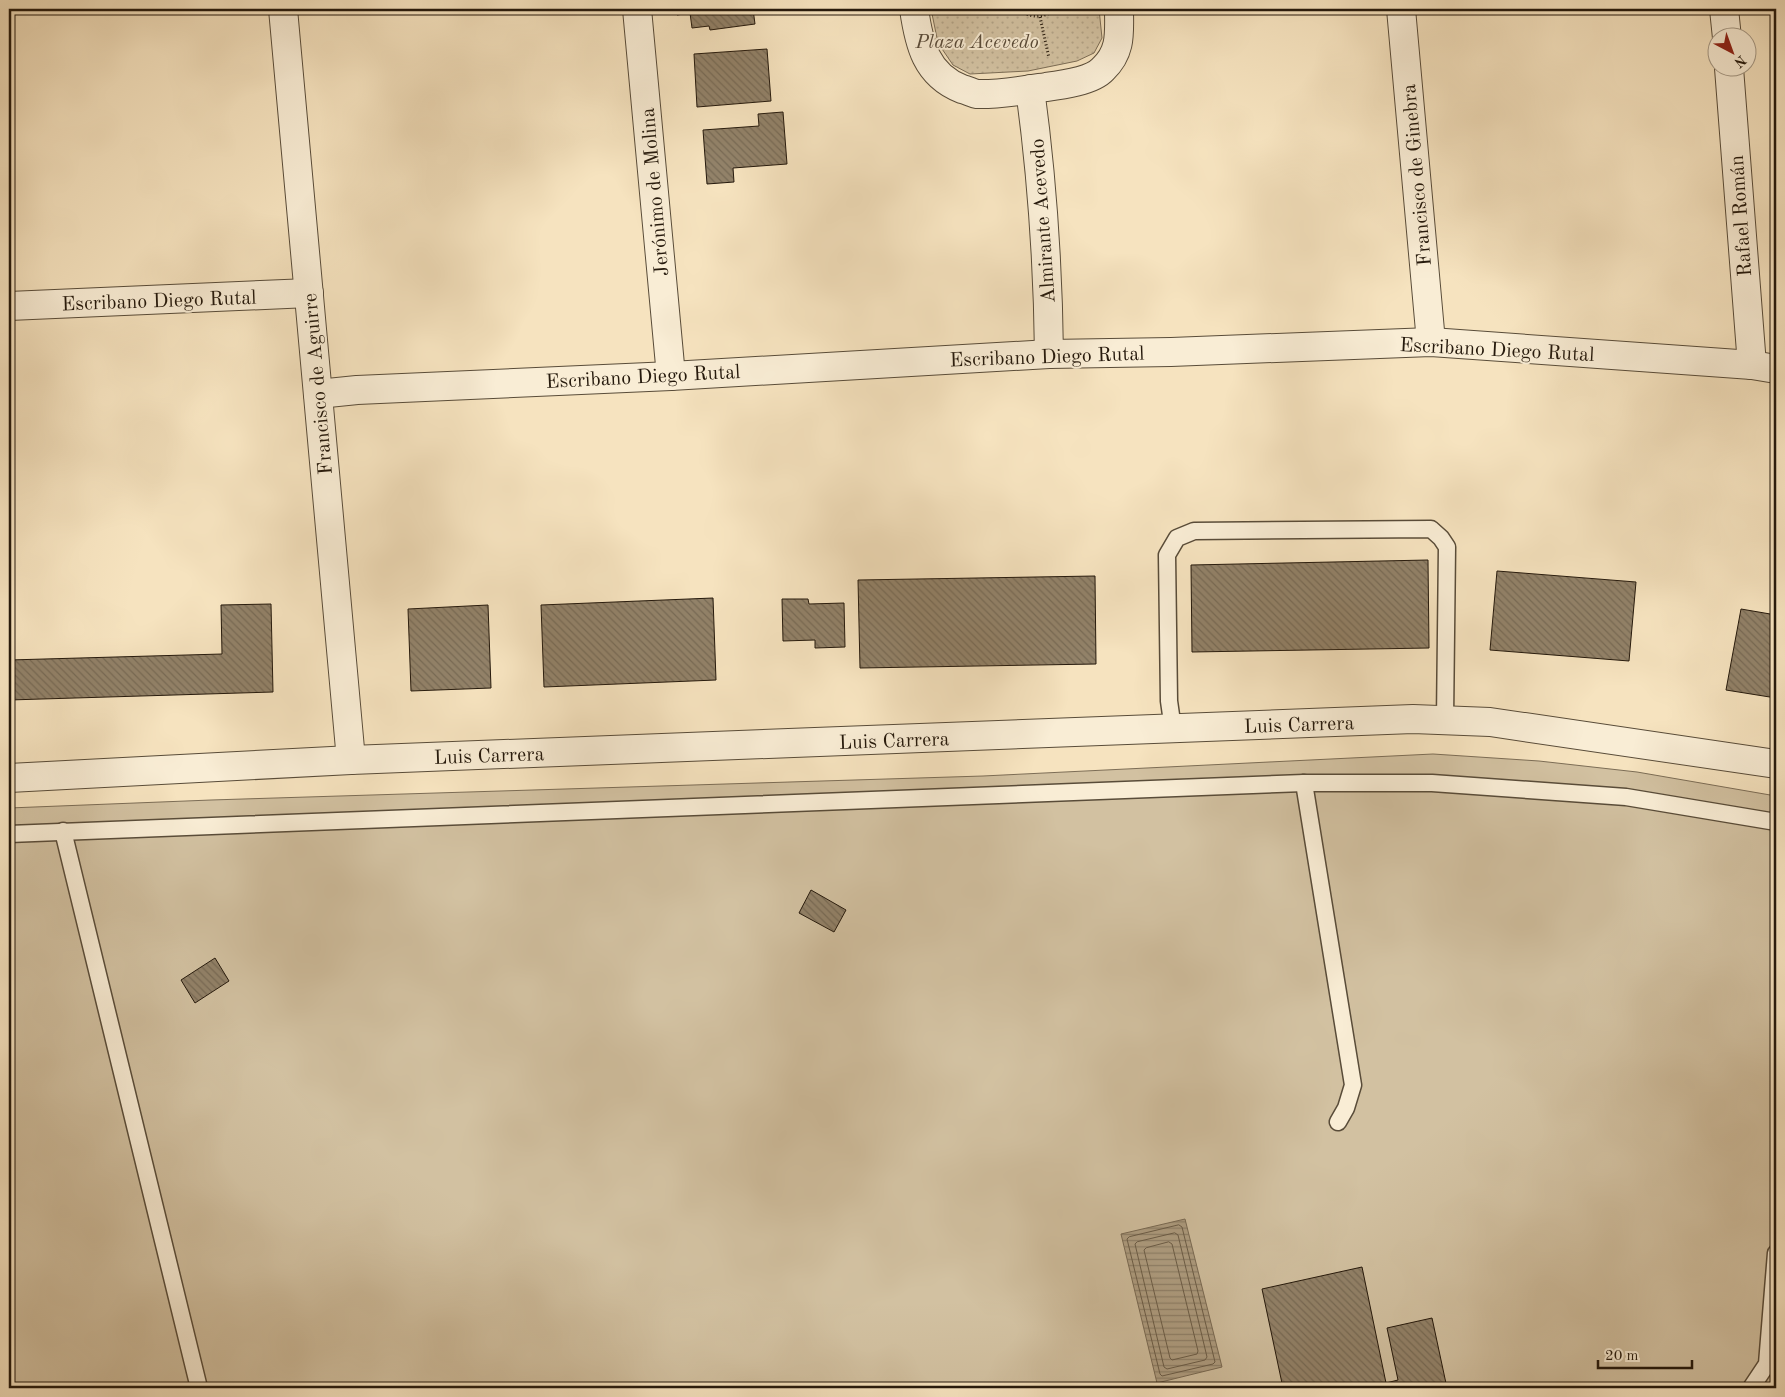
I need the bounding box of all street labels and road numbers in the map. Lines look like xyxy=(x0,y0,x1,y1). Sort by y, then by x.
street label: Francisco de Ginebra xyxy=(1400,83,1436,267)
street label: Jerónimo de Molina xyxy=(639,107,673,277)
street label: Almirante Acevedo xyxy=(1028,138,1060,304)
street label: Rafael Román xyxy=(1728,154,1756,277)
street label: Escribano Diego Rutal xyxy=(61,289,257,315)
street label: Francisco de Aguirre xyxy=(301,292,337,476)
street label: Escribano Diego Rutal xyxy=(1399,336,1595,366)
street label: Escribano Diego Rutal xyxy=(949,345,1145,371)
street label: Escribano Diego Rutal xyxy=(545,363,741,393)
street label: Luis Carrera xyxy=(1243,714,1355,738)
street label: Luis Carrera xyxy=(838,730,950,754)
street label: Luis Carrera xyxy=(433,745,545,769)

